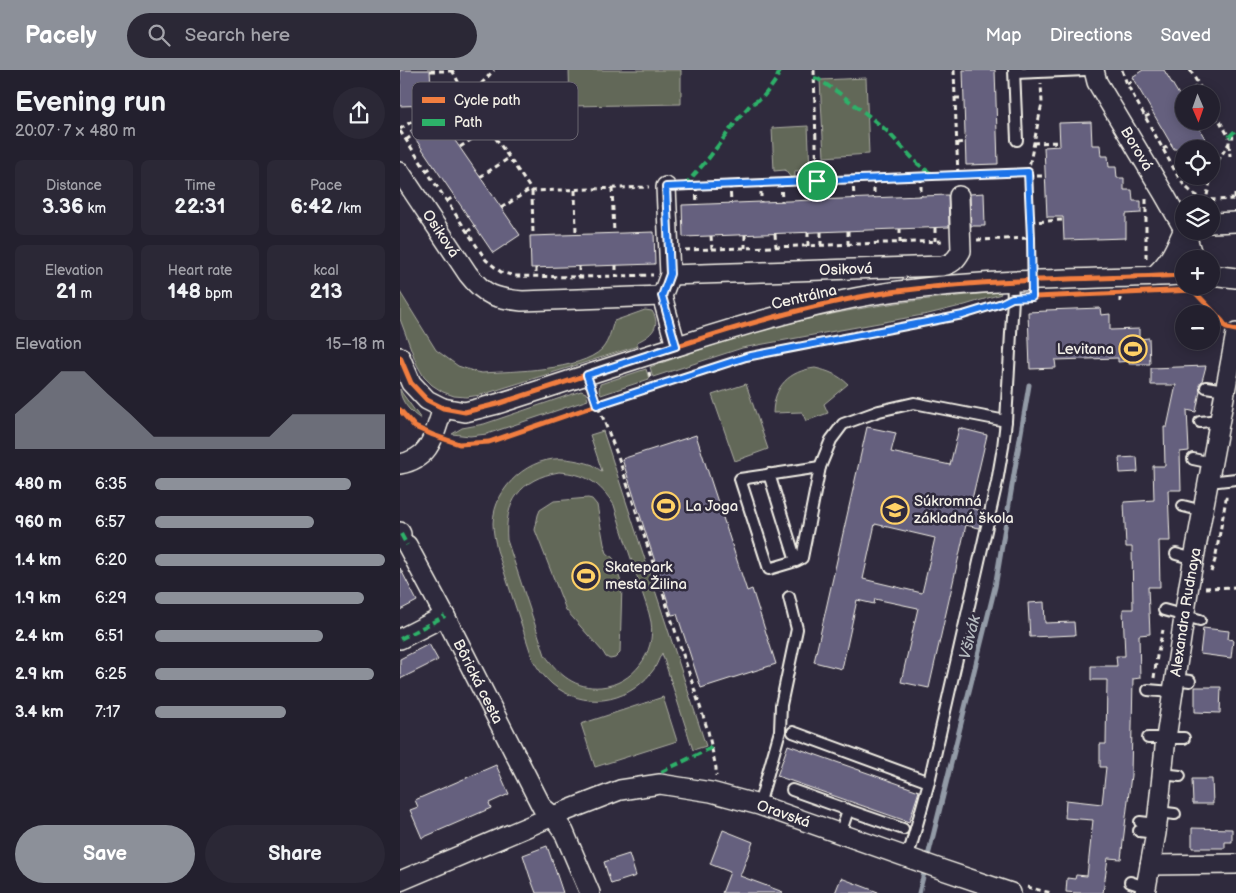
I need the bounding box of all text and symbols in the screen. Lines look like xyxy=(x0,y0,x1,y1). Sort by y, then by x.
search box xyxy=(127,13,477,58)
text: Pacely xyxy=(25,21,97,50)
icon: search xyxy=(145,21,173,49)
text: Search here xyxy=(185,24,290,47)
text: Map xyxy=(986,25,1022,46)
text: Directions xyxy=(1050,25,1132,46)
text: Saved xyxy=(1160,25,1211,46)
legend xyxy=(412,82,578,140)
north arrow xyxy=(1175,85,1220,130)
map controls xyxy=(1175,85,1220,350)
text: Evening run xyxy=(15,86,166,119)
button: share xyxy=(333,87,385,139)
text: Cycle path xyxy=(454,92,521,109)
text: Path xyxy=(454,114,482,131)
text: 20:07 · 7 × 480 m xyxy=(15,122,136,141)
street label: Borová xyxy=(1116,123,1157,174)
button: locate xyxy=(1175,140,1220,185)
pin xyxy=(796,160,838,202)
icon: arrive xyxy=(803,167,831,195)
text: Distance xyxy=(46,177,102,194)
text: Time xyxy=(184,177,216,194)
text: Pace xyxy=(310,177,342,194)
text: 3.36 xyxy=(42,194,84,219)
text: 22:31 xyxy=(174,194,226,219)
text: 6:42 xyxy=(290,194,333,219)
button: layers xyxy=(1175,195,1220,240)
text: km xyxy=(84,200,106,217)
text: /km xyxy=(333,200,362,217)
street label: Osiková xyxy=(418,206,463,261)
button: + xyxy=(1175,250,1220,295)
street label: Osiková xyxy=(819,259,873,280)
text: Elevation xyxy=(45,262,103,279)
text: Heart rate xyxy=(168,262,232,279)
text: kcal xyxy=(313,262,339,279)
text: 21 xyxy=(56,279,77,304)
text: 148 xyxy=(167,279,201,304)
text: 213 xyxy=(309,279,343,304)
street label: Centrálna xyxy=(770,281,839,314)
text: m xyxy=(77,285,92,302)
text: bpm xyxy=(201,285,233,302)
button: − xyxy=(1175,305,1220,350)
sports icon: Levitana xyxy=(1118,334,1148,364)
text: Elevation xyxy=(15,335,82,354)
text: 15–18 m xyxy=(326,335,385,354)
place label: Levitana xyxy=(1057,340,1114,359)
text: 480 m xyxy=(15,475,62,494)
text: 6:35 xyxy=(95,475,127,494)
sports icon: La Joga xyxy=(651,491,681,521)
place label: Súkromná základná škola xyxy=(914,492,1014,528)
school or university icon: Súkromná základná škola xyxy=(880,495,910,525)
place label: La Joga xyxy=(685,497,738,516)
text: 960 m xyxy=(15,513,62,532)
text: 6:57 xyxy=(95,513,125,532)
street label: Alexandra Rudnaya xyxy=(1166,546,1206,678)
text: 1.4 km xyxy=(15,551,61,570)
text: 6:20 xyxy=(95,551,127,570)
place label: Skatepark mesta Žilina xyxy=(605,558,687,594)
sports icon: Skatepark mesta Žilina xyxy=(571,561,601,591)
text: 1.9 km xyxy=(15,589,61,608)
text: 6:29 xyxy=(95,589,127,608)
water label: Všivák xyxy=(956,612,985,662)
text: 2.4 km xyxy=(15,627,64,646)
text: 6:51 xyxy=(95,627,123,646)
street label: Bôrická cesta xyxy=(448,636,507,727)
text: 2.9 km xyxy=(15,665,64,684)
text: 6:25 xyxy=(95,665,127,684)
text: 3.4 km xyxy=(15,703,64,722)
text: 7:17 xyxy=(95,703,120,722)
street label: Oravská xyxy=(754,796,813,832)
button: Save xyxy=(15,825,195,883)
button: Share xyxy=(205,825,385,883)

